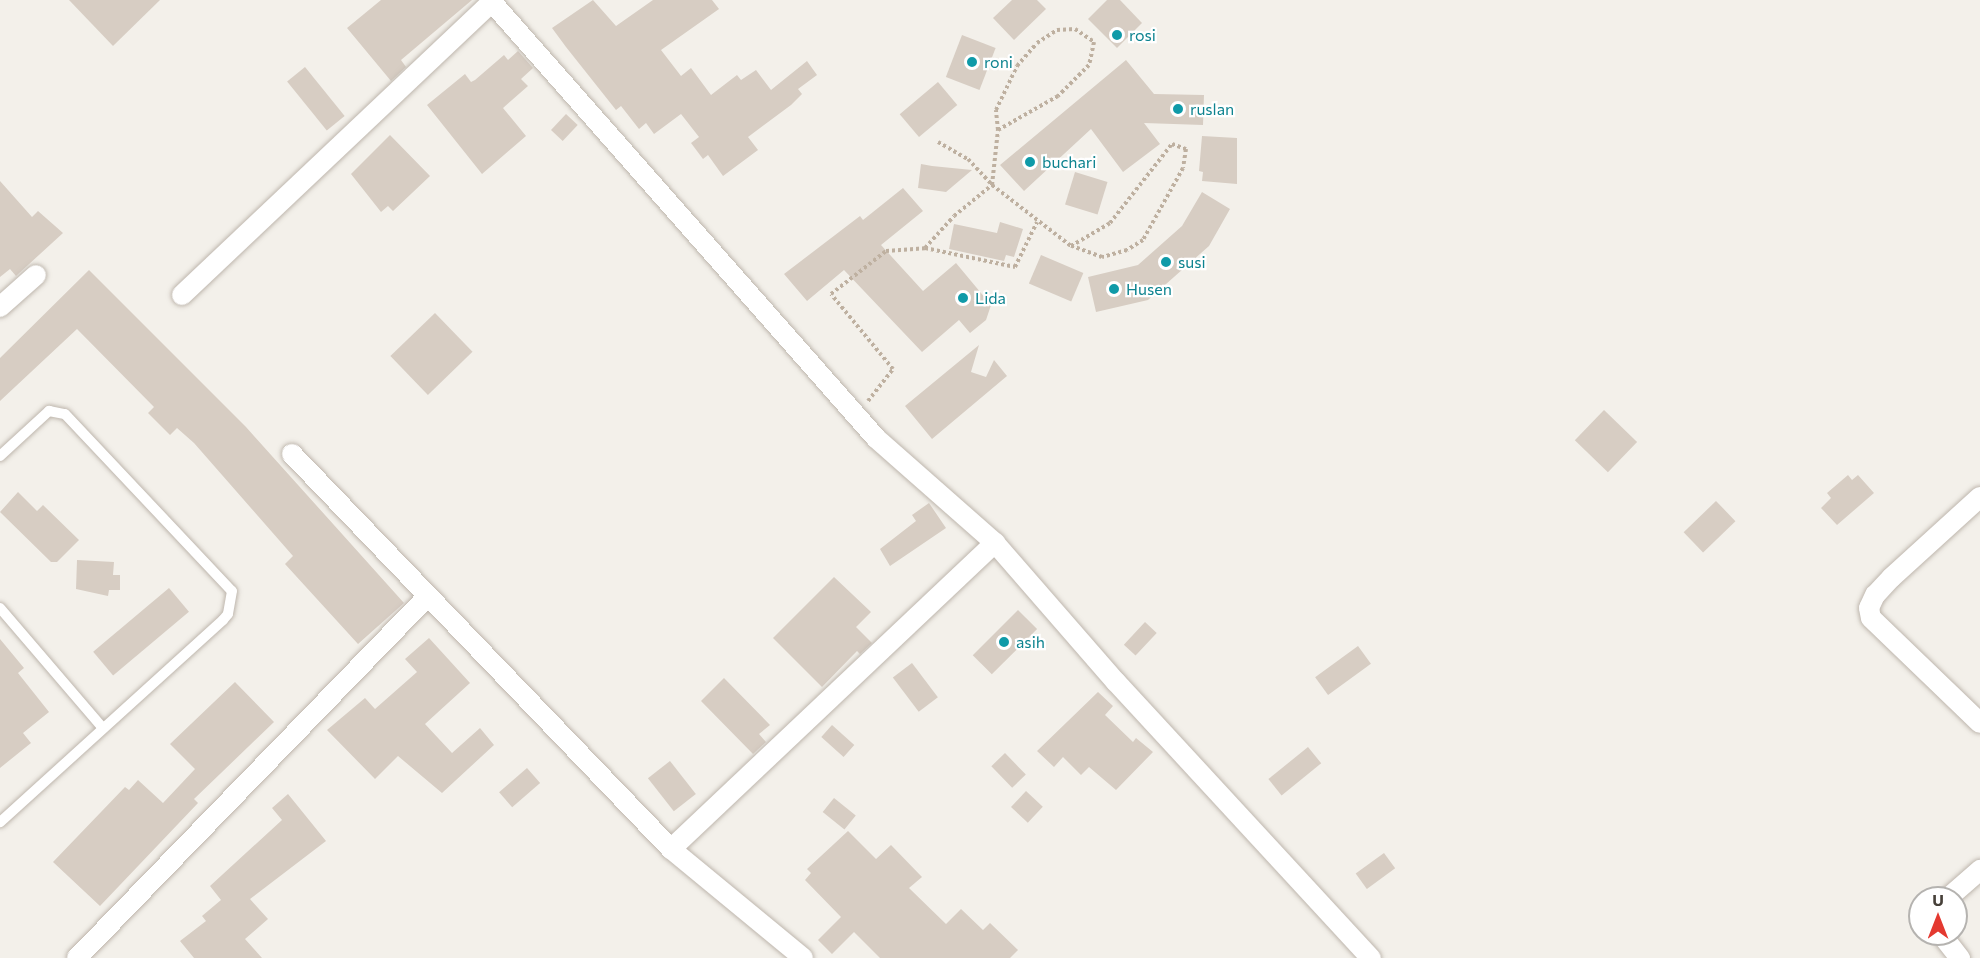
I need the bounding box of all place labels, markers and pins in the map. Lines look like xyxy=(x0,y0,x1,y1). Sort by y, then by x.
place label: rosi xyxy=(1129,25,1156,45)
marker: rosi xyxy=(1110,28,1124,42)
place label: roni xyxy=(984,52,1013,72)
marker: roni xyxy=(965,55,979,69)
place label: ruslan xyxy=(1190,99,1234,119)
marker: ruslan xyxy=(1171,102,1185,116)
place label: buchari xyxy=(1042,152,1096,172)
marker: buchari xyxy=(1023,155,1037,169)
place label: susi xyxy=(1178,252,1206,272)
marker: susi xyxy=(1159,255,1173,269)
place label: Husen xyxy=(1126,279,1172,299)
marker: Husen xyxy=(1107,282,1121,296)
place label: Lida xyxy=(975,288,1006,308)
marker: Lida xyxy=(956,291,970,305)
place label: asih xyxy=(1016,632,1045,652)
marker: asih xyxy=(997,635,1011,649)

